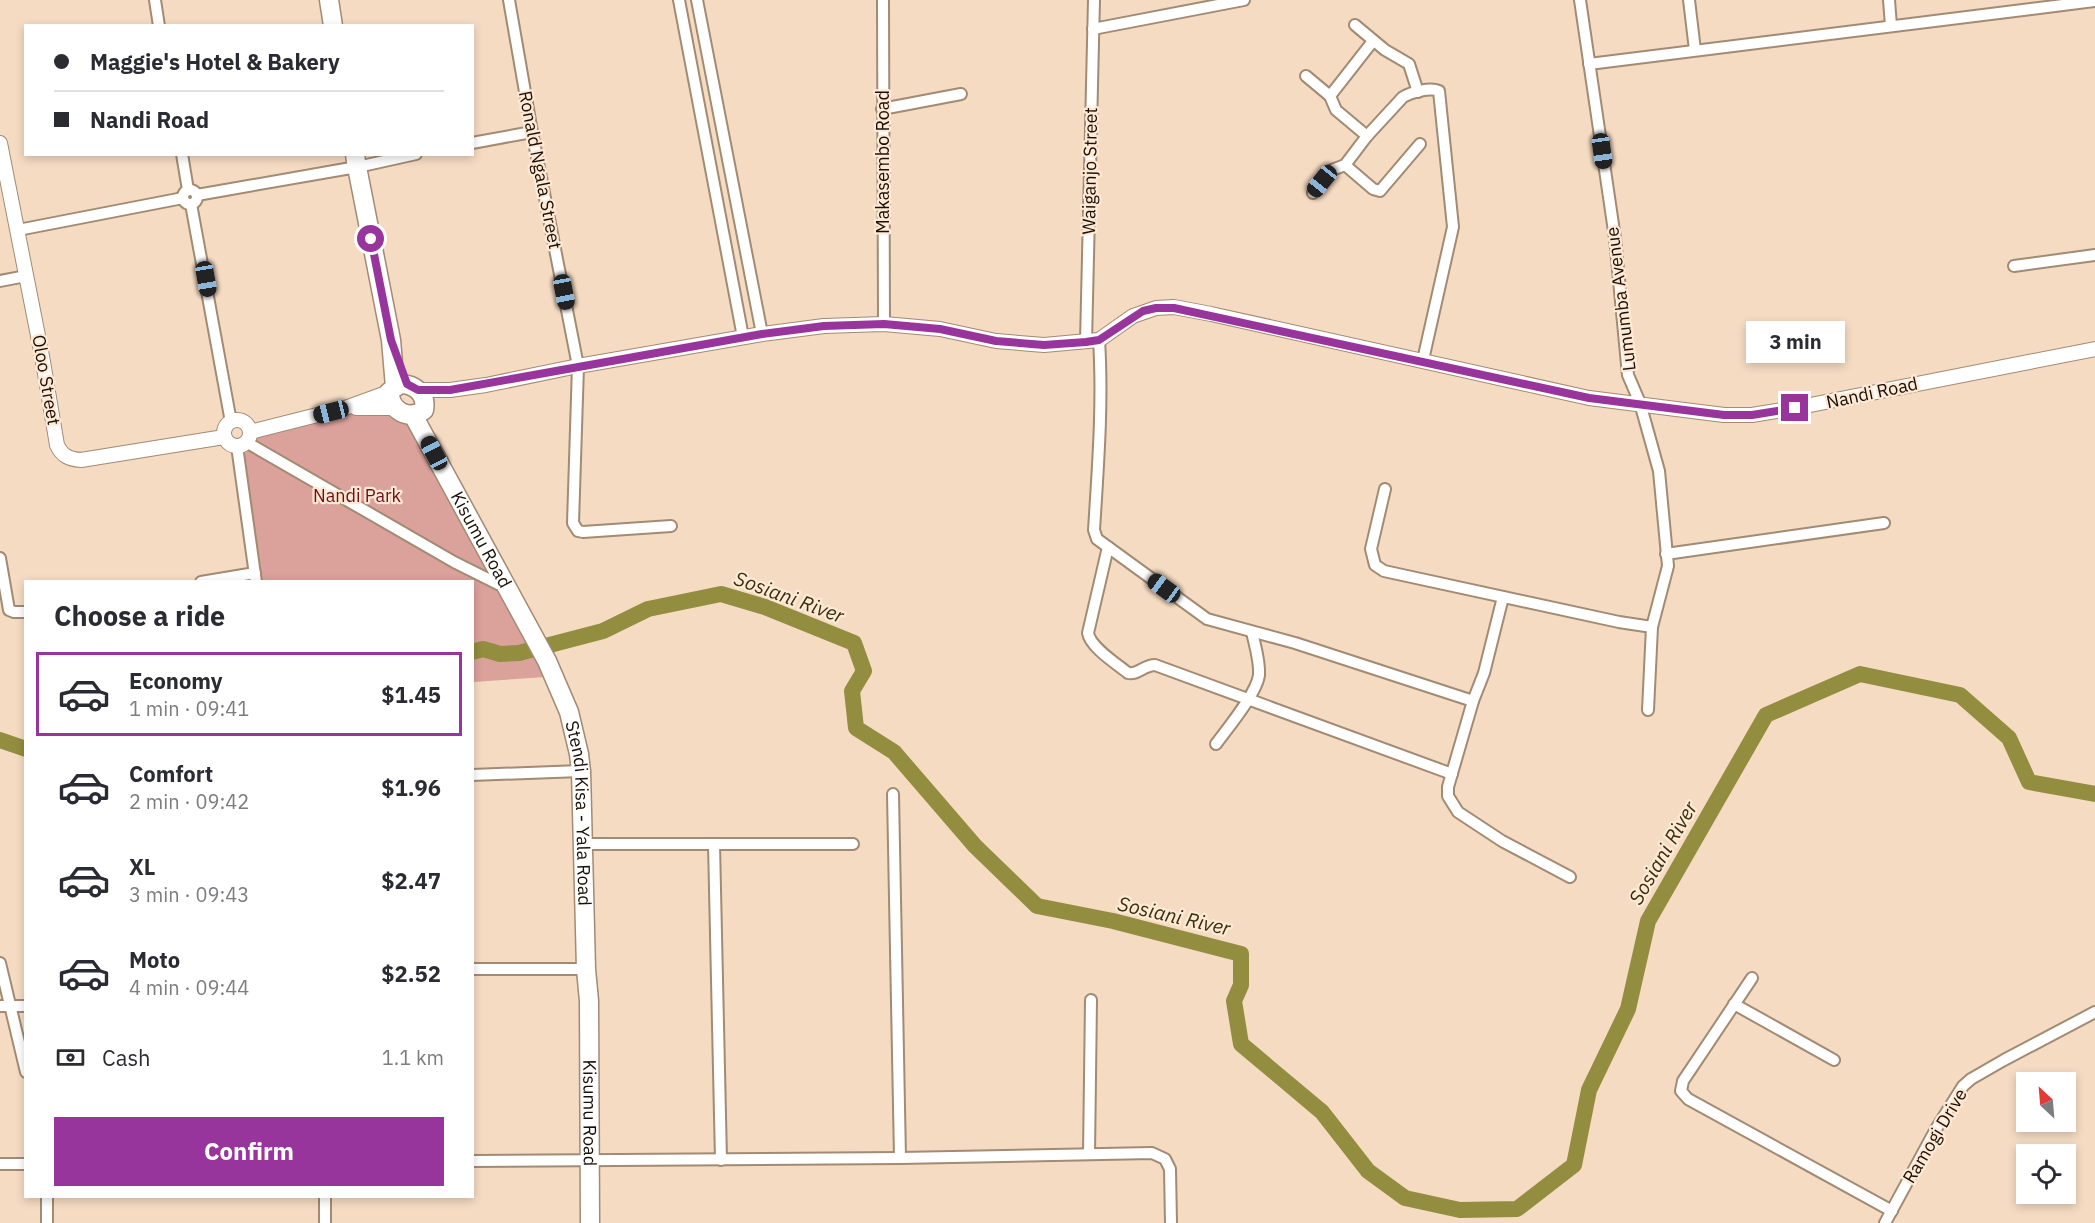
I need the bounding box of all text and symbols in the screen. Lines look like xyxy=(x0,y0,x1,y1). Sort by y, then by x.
text: Maggie's Hotel & Bakery xyxy=(90,47,340,76)
street label: Ronald Ngala Street xyxy=(514,89,567,251)
street label: Makasembo Road xyxy=(871,90,894,234)
text: Nandi Road xyxy=(90,105,209,134)
street label: Waiganjo Street xyxy=(1077,107,1102,235)
car xyxy=(1591,132,1613,170)
car xyxy=(1304,161,1340,201)
route start xyxy=(357,225,384,252)
street label: Lumumba Avenue xyxy=(1600,226,1641,372)
car xyxy=(194,260,218,298)
car xyxy=(552,273,576,311)
callout: 3 min xyxy=(1746,321,1844,363)
text: 3 min xyxy=(1769,328,1822,355)
street label: Oloo Street xyxy=(27,333,66,427)
street label: Nandi Road xyxy=(1824,372,1920,413)
route end xyxy=(1781,394,1808,421)
car xyxy=(311,399,351,425)
car xyxy=(418,433,450,473)
park label: Nandi Park xyxy=(313,484,402,507)
street label: Kisumu Road xyxy=(446,487,517,592)
water label: Sosiani River xyxy=(731,564,849,629)
car xyxy=(1144,570,1184,606)
text: Choose a ride xyxy=(54,598,225,633)
text: Economy xyxy=(129,666,223,695)
icon: car xyxy=(57,667,111,721)
text: $1.45 xyxy=(381,680,441,709)
text: 1 min · 09:41 xyxy=(129,695,249,722)
street label: Stendi Kisa - Yala Road xyxy=(560,718,596,906)
text: Comfort xyxy=(129,759,213,788)
icon: car xyxy=(57,760,111,814)
text: $1.96 xyxy=(381,773,441,802)
text: 2 min · 09:42 xyxy=(129,788,249,815)
water label: Sosiani River xyxy=(1622,796,1703,909)
text: XL xyxy=(129,852,155,881)
icon: car xyxy=(57,853,111,907)
text: $2.47 xyxy=(381,866,441,895)
text: 3 min · 09:43 xyxy=(129,881,249,908)
water label: Sosiani River xyxy=(1115,889,1234,942)
text: Moto xyxy=(129,945,180,974)
icon: car xyxy=(57,946,111,1000)
text: $2.52 xyxy=(381,959,441,988)
text: 4 min · 09:44 xyxy=(129,974,249,1001)
icon: cash xyxy=(54,1041,87,1074)
text: Cash xyxy=(102,1043,151,1072)
text: 1.1 km xyxy=(382,1044,444,1071)
street label: Kisumu Road xyxy=(578,1059,602,1166)
north arrow xyxy=(2016,1072,2076,1132)
map controls xyxy=(2016,1072,2076,1204)
street label: Ramogi Drive xyxy=(1897,1084,1972,1187)
button: Confirm xyxy=(54,1117,444,1186)
button: locate xyxy=(2016,1144,2076,1204)

